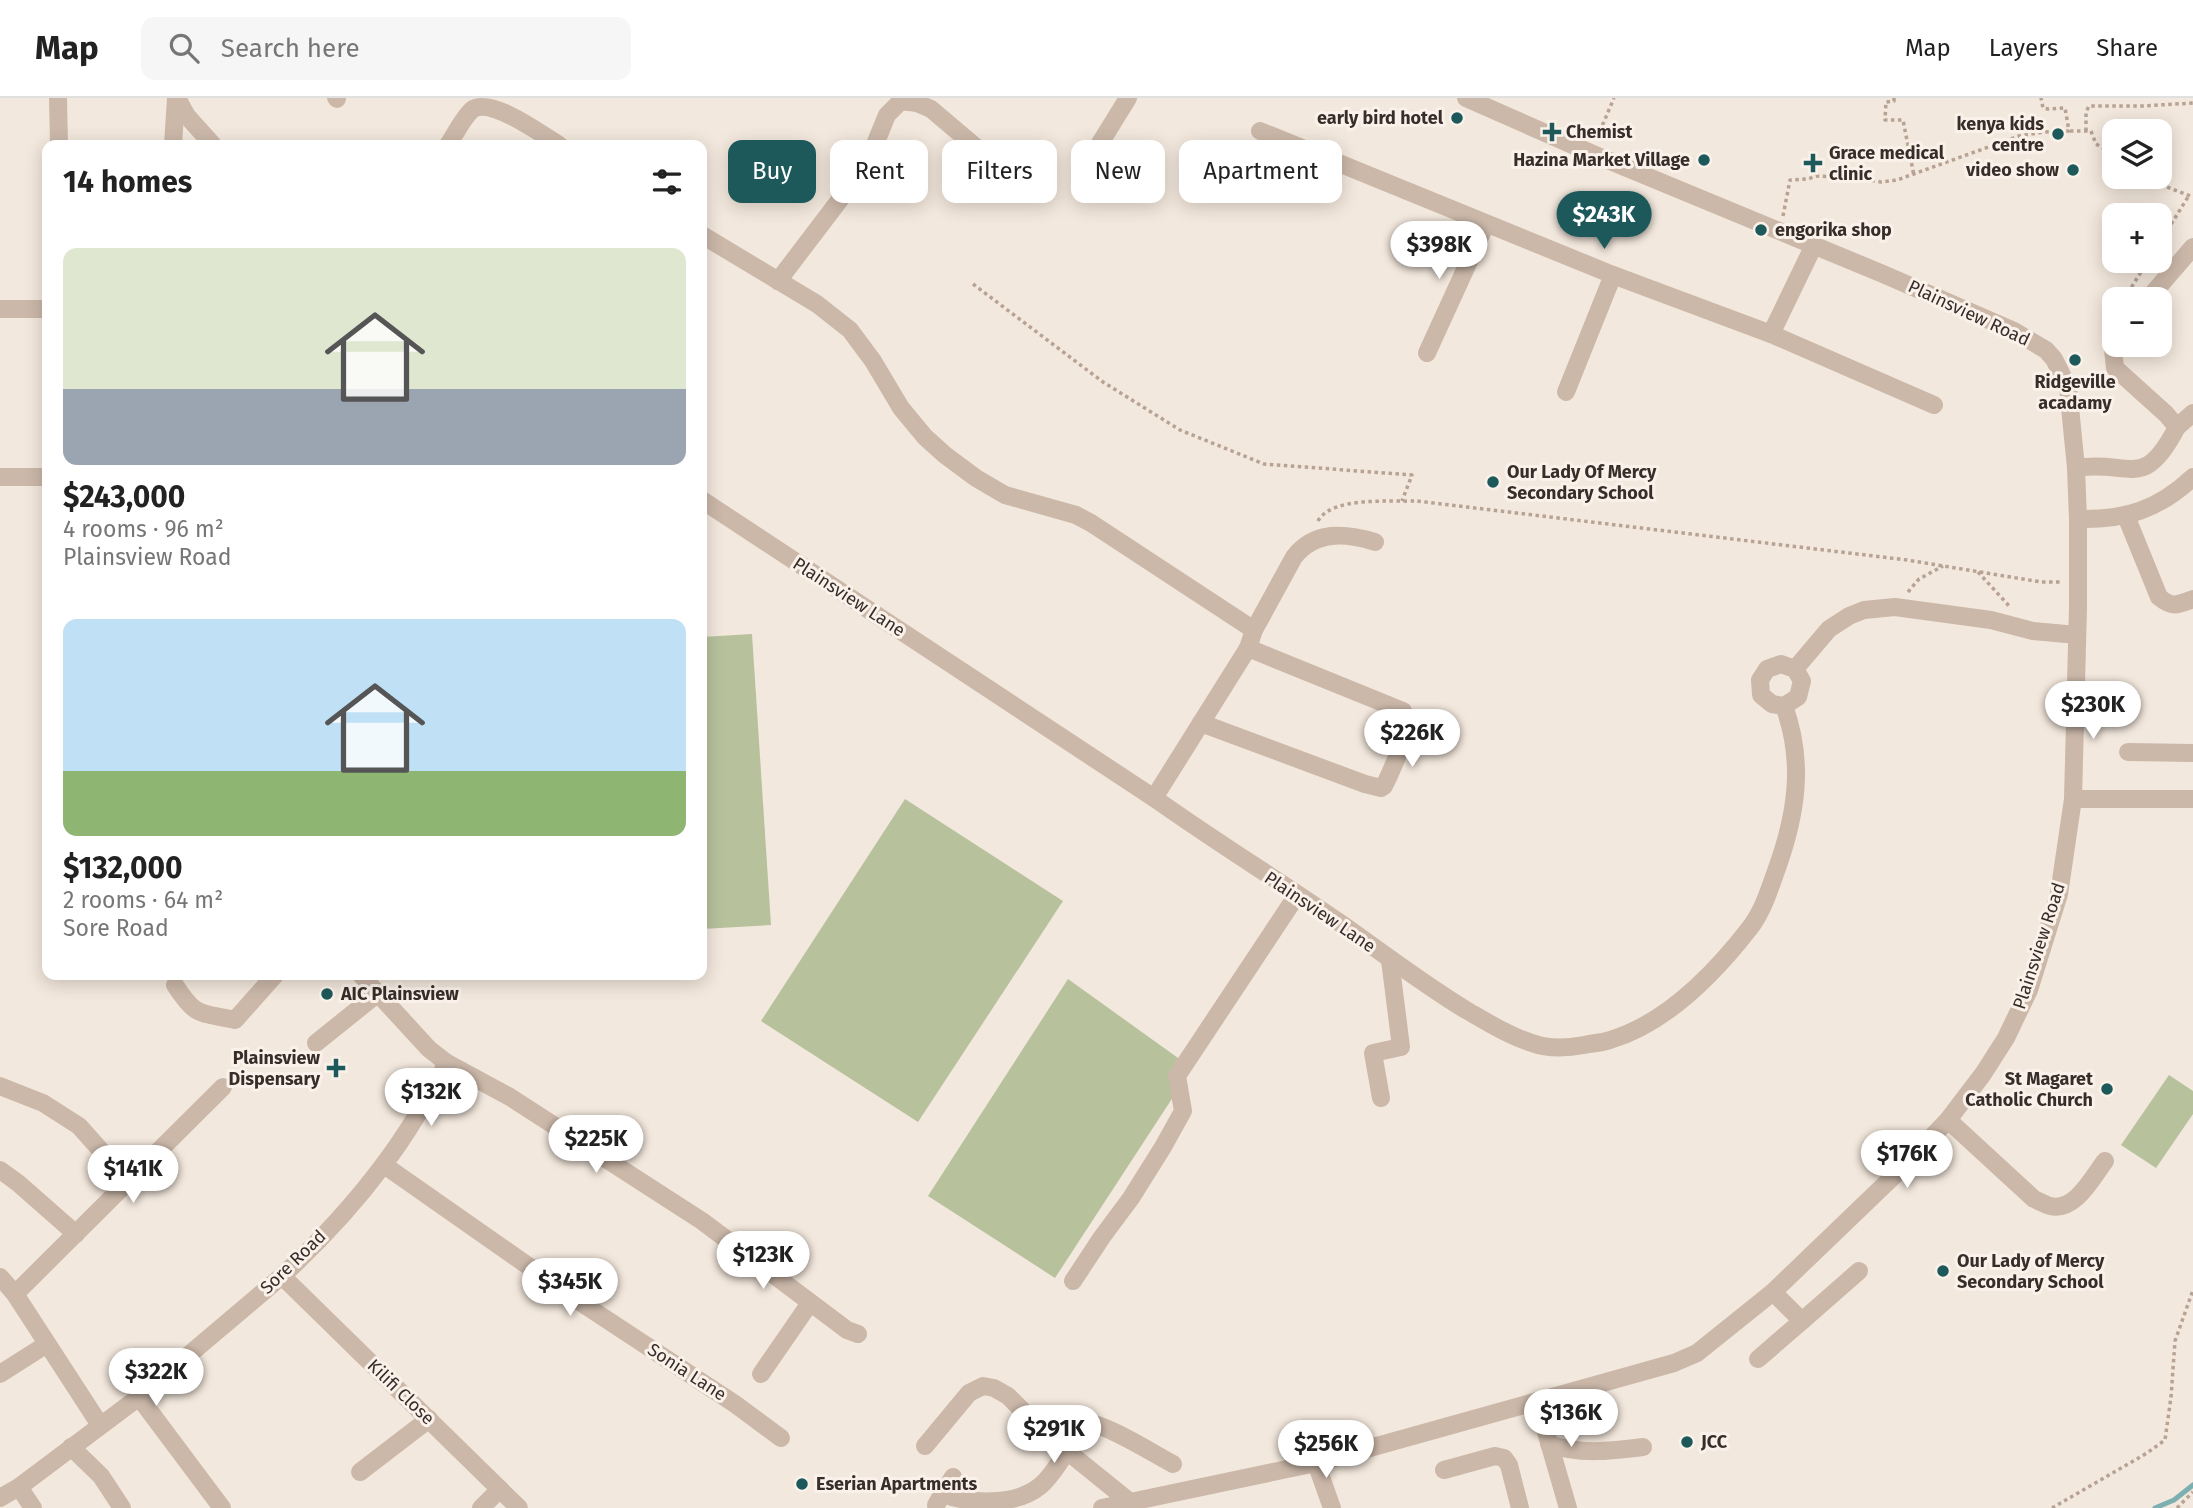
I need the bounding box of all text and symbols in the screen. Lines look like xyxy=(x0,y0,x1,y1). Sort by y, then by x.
search box xyxy=(141,17,631,80)
text: Map xyxy=(35,28,99,68)
icon: search xyxy=(165,29,203,67)
text: Search here xyxy=(221,33,360,64)
text: Map xyxy=(1905,34,1951,62)
text: Layers xyxy=(1989,34,2058,62)
text: Share xyxy=(2096,34,2158,62)
place label: early bird hotel xyxy=(1317,107,1444,129)
marker: early bird hotel xyxy=(1449,110,1465,126)
place label: kenya kids centre xyxy=(1957,113,2044,156)
map controls xyxy=(2102,119,2172,357)
button: layers xyxy=(2102,119,2172,189)
place label: Chemist xyxy=(1566,121,1633,143)
marker: Chemist xyxy=(1544,124,1560,140)
marker: kenya kids centre xyxy=(2050,126,2066,142)
chip: Buy xyxy=(728,140,816,203)
chip: Rent xyxy=(830,140,928,203)
chip: Filters xyxy=(942,140,1057,203)
chip: New xyxy=(1071,140,1165,203)
chip: Apartment xyxy=(1179,140,1342,203)
place label: Grace medical clinic xyxy=(1829,142,1945,185)
place label: Hazina Market Village xyxy=(1513,149,1690,171)
marker: Hazina Market Village xyxy=(1696,152,1712,168)
marker: Grace medical clinic xyxy=(1803,153,1823,173)
place label: video show xyxy=(1965,159,2060,181)
marker: video show xyxy=(2065,162,2081,178)
icon: filters xyxy=(648,163,686,201)
text: 14 homes xyxy=(63,164,192,200)
pin: $243K xyxy=(1555,192,1653,251)
text: $243K xyxy=(1573,200,1635,228)
button: + xyxy=(2102,203,2172,273)
place label: engorika shop xyxy=(1775,219,1892,241)
pin: $398K xyxy=(1390,222,1488,281)
marker: engorika shop xyxy=(1753,222,1769,238)
text: $398K xyxy=(1406,230,1472,258)
street label: Plainsview Road xyxy=(1905,275,2033,351)
button: − xyxy=(2102,287,2172,357)
icon: home xyxy=(312,294,438,420)
marker: Ridgeville acadamy xyxy=(2067,352,2083,368)
place label: Ridgeville acadamy xyxy=(2034,371,2116,414)
place label: Our Lady Of Mercy Secondary School xyxy=(1507,461,1657,504)
marker: Our Lady Of Mercy Secondary School xyxy=(1485,474,1501,490)
text: $243,000 xyxy=(63,479,185,515)
text: 4 rooms · 96 m² xyxy=(63,515,224,543)
text: Plainsview Road xyxy=(63,543,232,571)
street label: Plainsview Lane xyxy=(789,553,909,641)
icon: home xyxy=(312,665,438,791)
pin: $230K xyxy=(2044,682,2142,741)
text: $230K xyxy=(2061,690,2125,718)
pin: $226K xyxy=(1363,710,1461,769)
text: $226K xyxy=(1380,718,1444,746)
text: $132,000 xyxy=(63,850,183,886)
street label: Plainsview Lane xyxy=(1260,867,1380,957)
street label: Plainsview Road xyxy=(2008,880,2070,1012)
text: 2 rooms · 64 m² xyxy=(63,886,223,914)
text: Sore Road xyxy=(63,914,169,942)
place label: AIC Plainsview xyxy=(340,983,459,1005)
marker: AIC Plainsview xyxy=(319,986,335,1002)
place label: Plainsview Dispensary xyxy=(229,1047,321,1090)
marker: Plainsview Dispensary xyxy=(326,1058,346,1078)
pin: $132K xyxy=(382,1068,480,1128)
place label: St Magaret Catholic Church xyxy=(1965,1068,2094,1111)
text: $132K xyxy=(401,1077,461,1105)
marker: St Magaret Catholic Church xyxy=(2099,1081,2115,1097)
pin: $225K xyxy=(547,1116,645,1175)
text: $225K xyxy=(564,1124,628,1152)
pin: $176K xyxy=(1858,1130,1956,1190)
text: $176K xyxy=(1877,1139,1937,1167)
pin: $141K xyxy=(84,1146,182,1205)
text: $141K xyxy=(103,1154,163,1182)
street label: Sore Road xyxy=(256,1225,330,1299)
pin: $123K xyxy=(714,1232,812,1291)
text: $123K xyxy=(733,1240,793,1268)
place label: Our Lady of Mercy Secondary School xyxy=(1957,1250,2105,1293)
pin: $345K xyxy=(521,1258,619,1318)
marker: Our Lady of Mercy Secondary School xyxy=(1935,1263,1951,1279)
text: $345K xyxy=(538,1267,602,1295)
street label: Sonia Lane xyxy=(643,1338,731,1406)
pin: $322K xyxy=(107,1348,205,1408)
street label: Kilifi Close xyxy=(363,1355,439,1429)
text: $322K xyxy=(125,1357,187,1385)
pin: $136K xyxy=(1522,1390,1620,1449)
text: $136K xyxy=(1540,1398,1602,1426)
pin: $291K xyxy=(1005,1406,1103,1465)
text: $291K xyxy=(1023,1414,1085,1442)
pin: $256K xyxy=(1277,1420,1375,1480)
text: $256K xyxy=(1294,1429,1358,1457)
place label: JCC xyxy=(1700,1431,1728,1453)
marker: JCC xyxy=(1679,1434,1695,1450)
place label: Eserian Apartments xyxy=(816,1473,978,1495)
marker: Eserian Apartments xyxy=(794,1476,810,1492)

